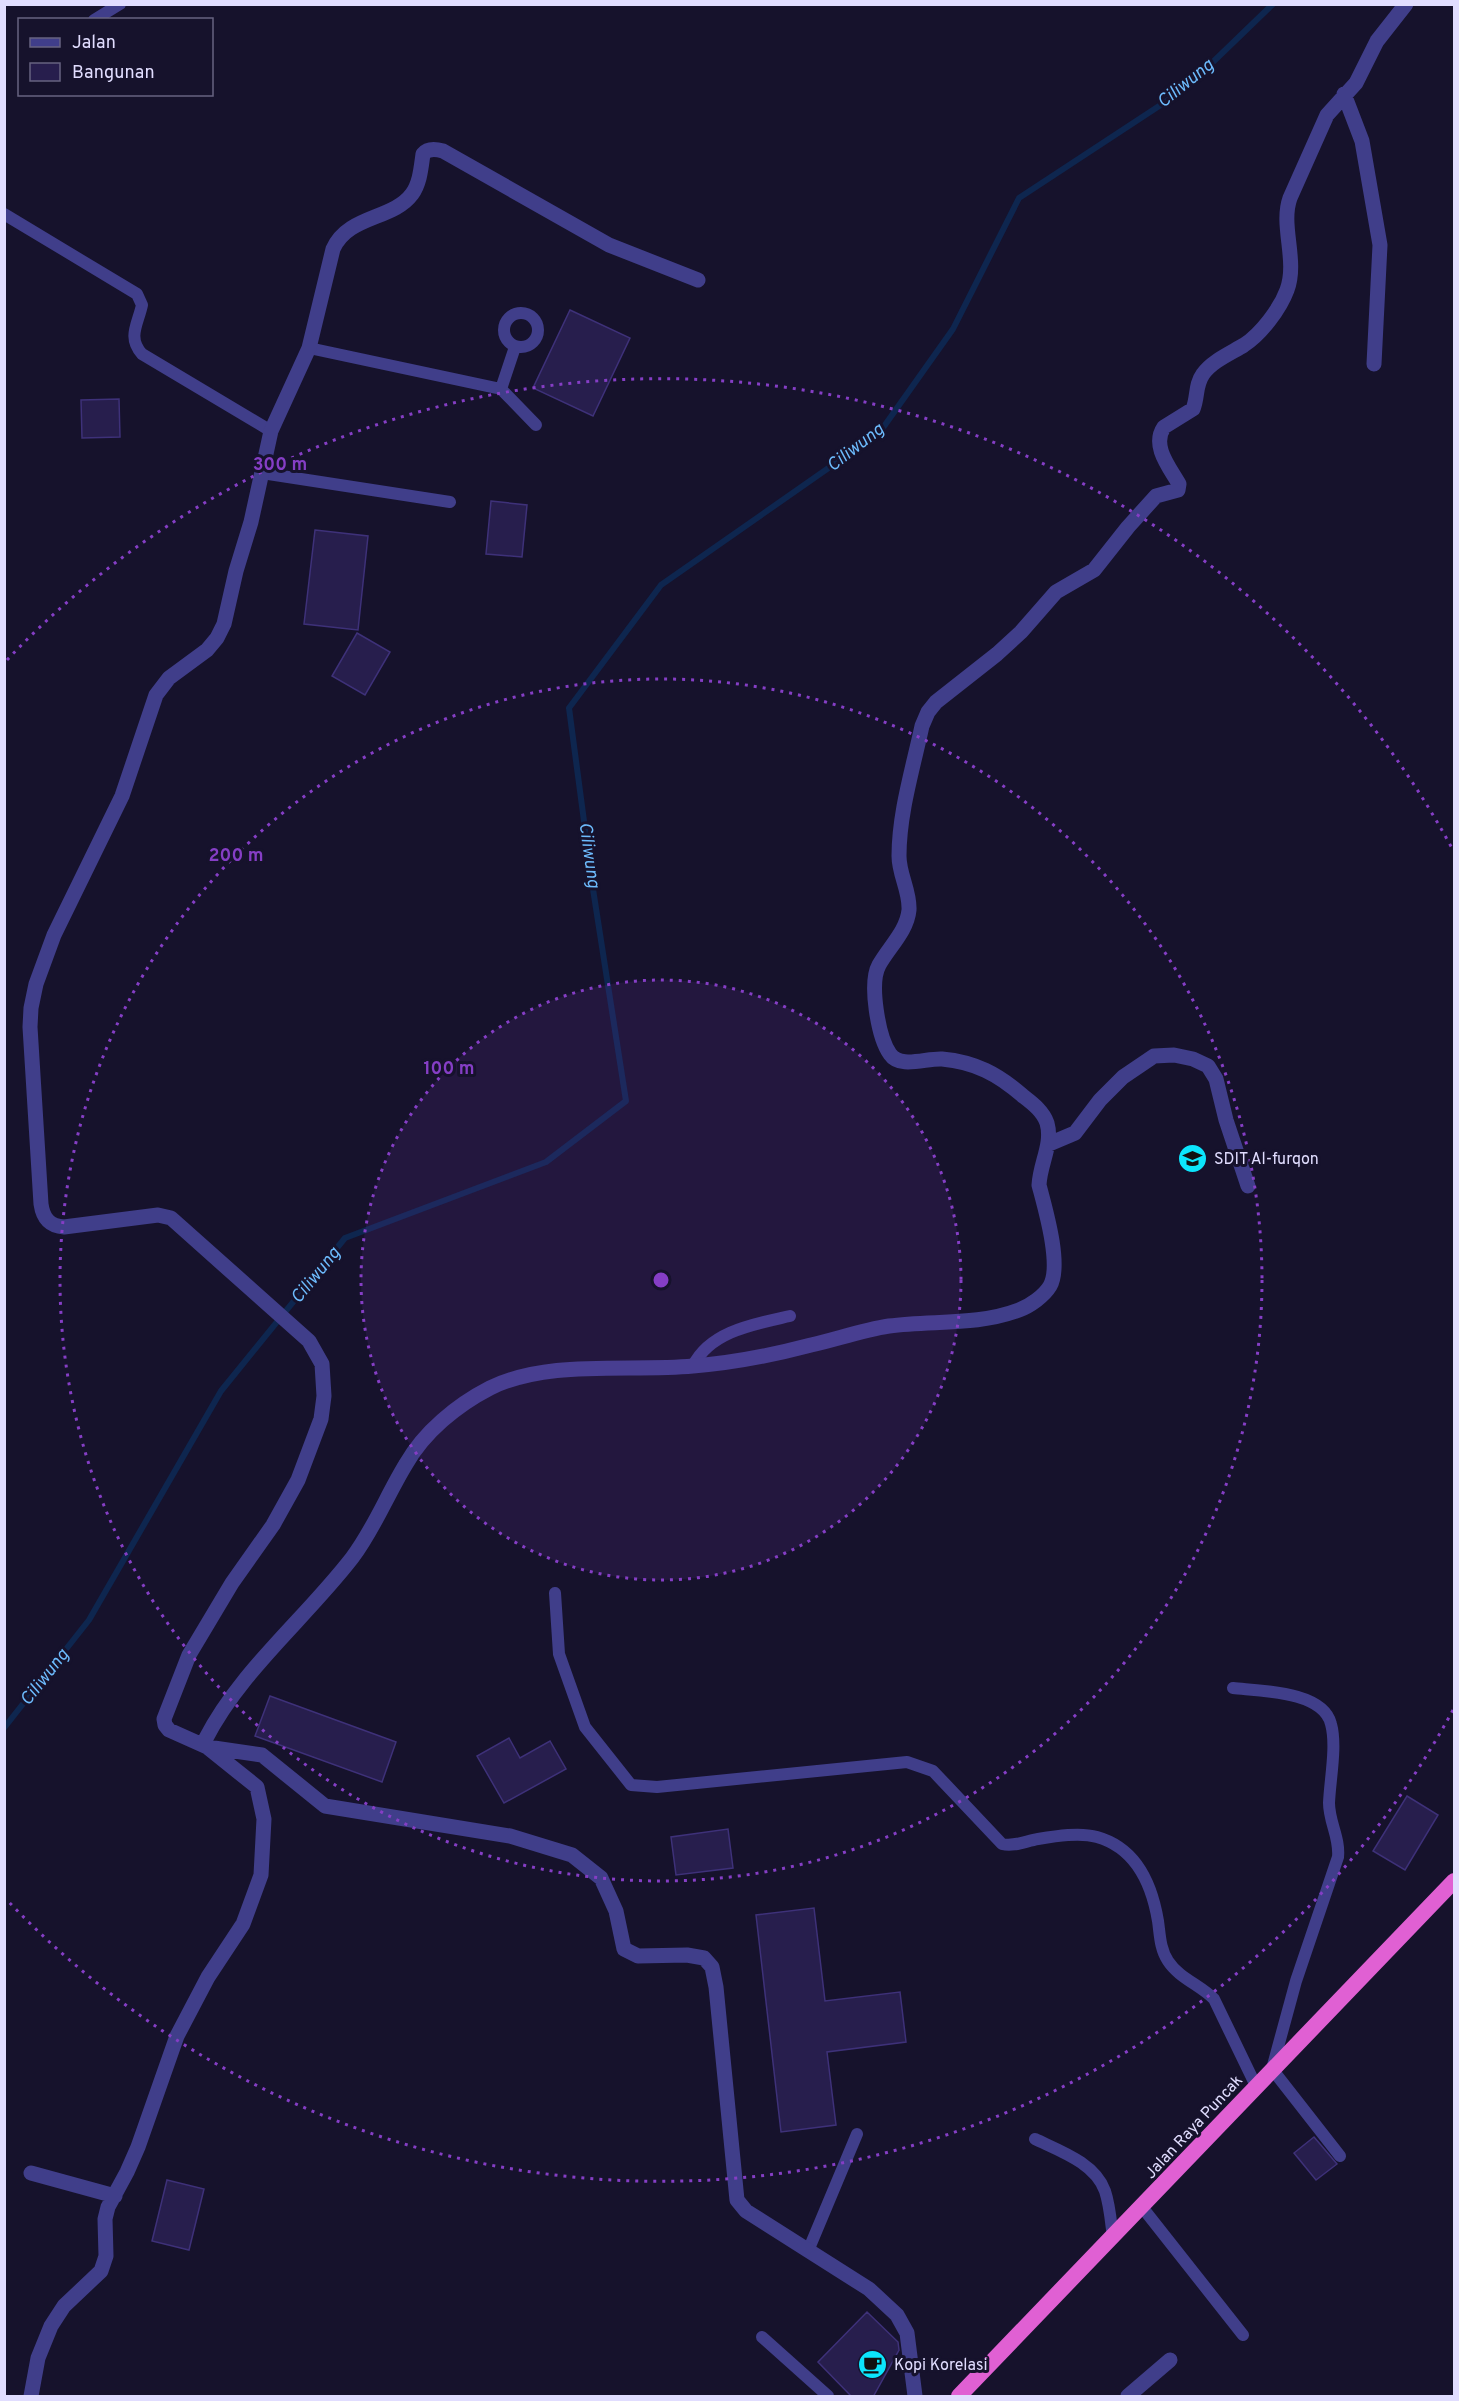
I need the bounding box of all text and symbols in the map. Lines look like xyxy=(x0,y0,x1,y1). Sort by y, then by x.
legend xyxy=(18,18,213,96)
text: Jalan xyxy=(72,32,116,55)
water label: Ciliwung xyxy=(1153,54,1219,114)
text: Bangunan xyxy=(72,62,155,85)
water label: Ciliwung xyxy=(823,419,889,478)
text: 300 m xyxy=(253,454,307,477)
water label: Ciliwung xyxy=(573,821,605,890)
text: 200 m xyxy=(208,845,264,868)
text: 100 m xyxy=(423,1058,475,1081)
school or university icon: SDIT Al-furqon xyxy=(1177,1142,1209,1174)
place label: SDIT Al-furqon xyxy=(1214,1150,1319,1170)
water label: Ciliwung xyxy=(286,1243,346,1309)
centre of rings xyxy=(651,1270,671,1290)
water label: Ciliwung xyxy=(16,1644,75,1711)
street label: Jalan Raya Puncak xyxy=(1141,2071,1248,2184)
cafe icon: Kopi Korelasi xyxy=(857,2348,889,2380)
place label: Kopi Korelasi xyxy=(894,2356,988,2376)

